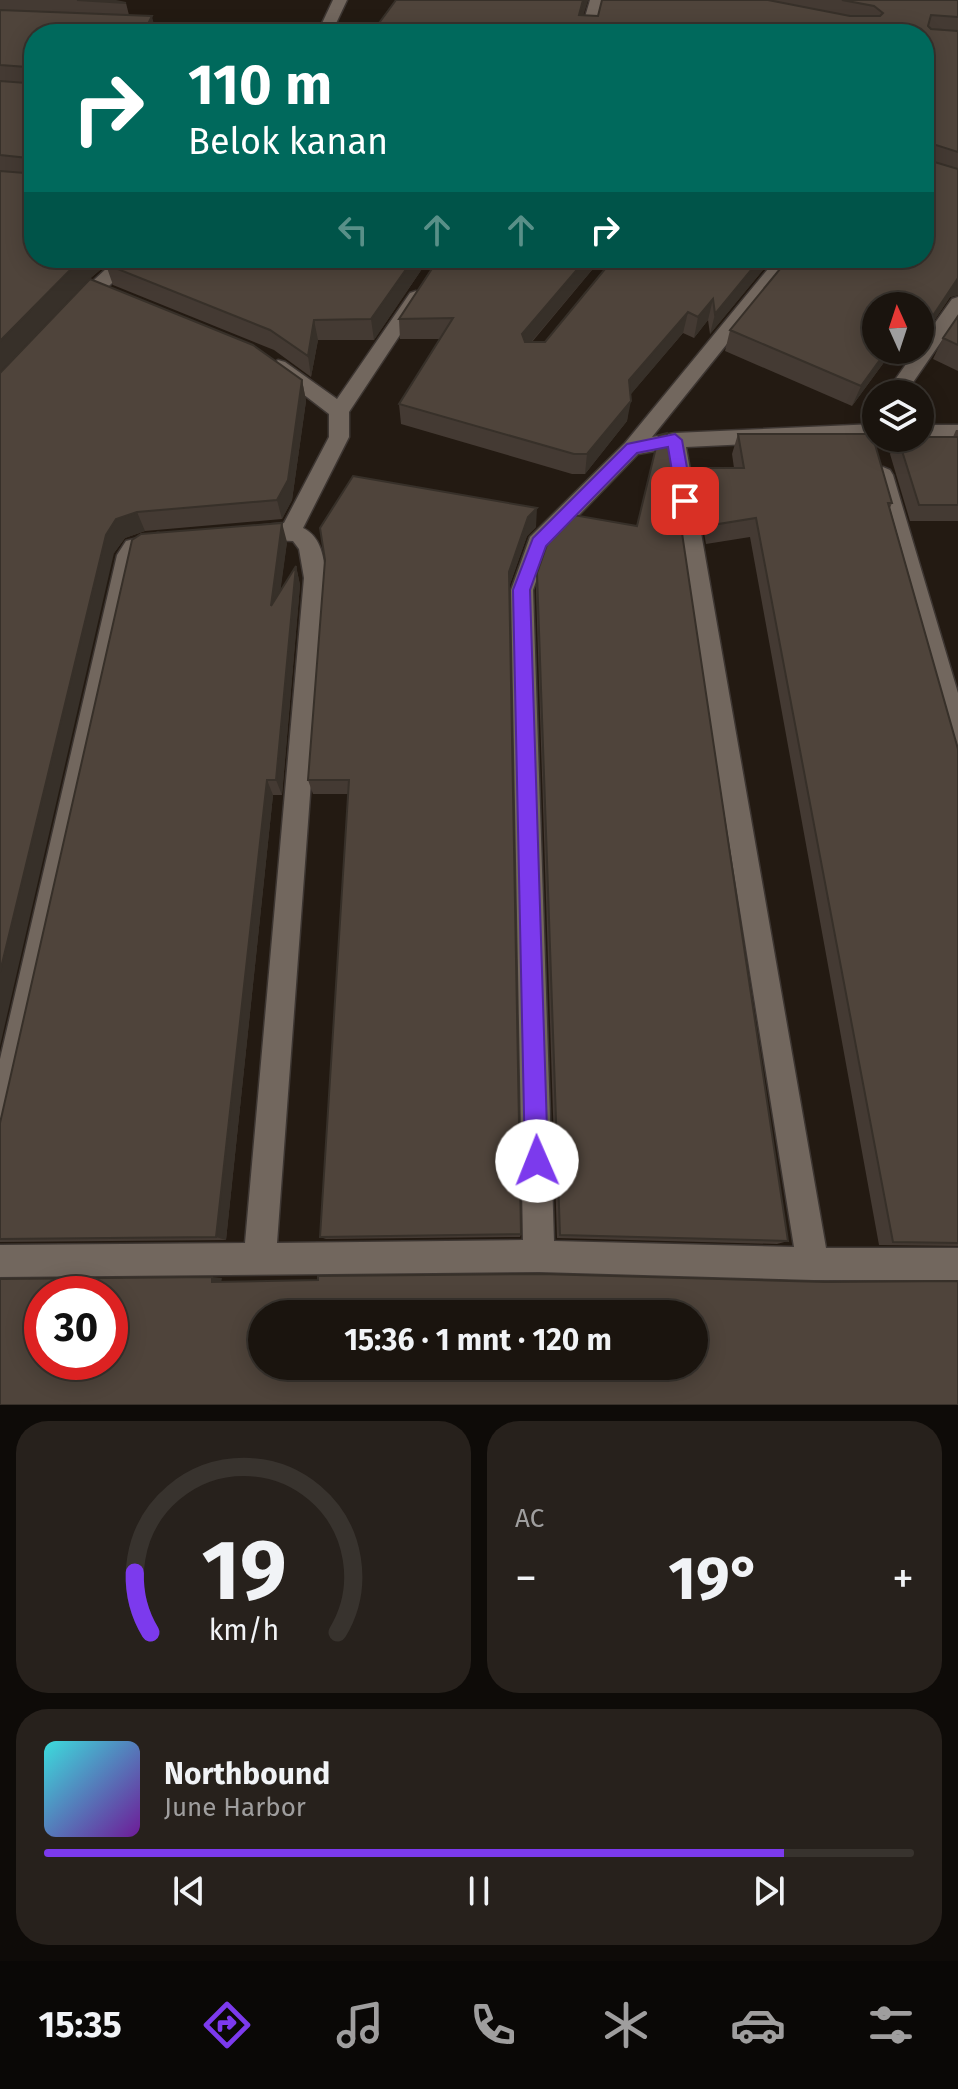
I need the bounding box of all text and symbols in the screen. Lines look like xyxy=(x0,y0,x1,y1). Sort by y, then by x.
text: 110 m xyxy=(188,52,332,119)
icon: right xyxy=(56,56,160,160)
text: Belok kanan xyxy=(188,120,388,164)
icon: left xyxy=(331,208,375,252)
icon: ahead xyxy=(415,208,459,252)
icon: ahead xyxy=(499,208,543,252)
icon: right xyxy=(583,208,627,252)
north arrow xyxy=(862,292,934,364)
map controls xyxy=(862,292,934,452)
button: layers xyxy=(862,380,934,452)
pin xyxy=(651,467,719,535)
icon: arrive xyxy=(663,479,707,523)
position arrow xyxy=(495,1119,579,1203)
speed limit sign: 30 xyxy=(24,1276,128,1380)
text: 15:36 · 1 mnt · 120 m xyxy=(344,1322,612,1358)
text: AC xyxy=(515,1503,544,1534)
text: 19 xyxy=(201,1521,286,1621)
text: 19° xyxy=(668,1543,761,1615)
text: − xyxy=(515,1552,537,1605)
text: + xyxy=(892,1552,914,1605)
text: km/h xyxy=(208,1613,279,1648)
text: Northbound xyxy=(164,1756,330,1792)
text: June Harbor xyxy=(164,1792,306,1823)
icon: previous xyxy=(167,1869,211,1913)
icon: pause xyxy=(457,1869,501,1913)
icon: next xyxy=(747,1869,791,1913)
icon: directions xyxy=(199,1997,255,2053)
icon: music xyxy=(332,1997,388,2053)
icon: phone xyxy=(465,1997,521,2053)
icon: climate xyxy=(598,1997,654,2053)
icon: car xyxy=(730,1997,786,2053)
icon: filters xyxy=(863,1997,919,2053)
text: 15:35 xyxy=(38,2003,122,2047)

